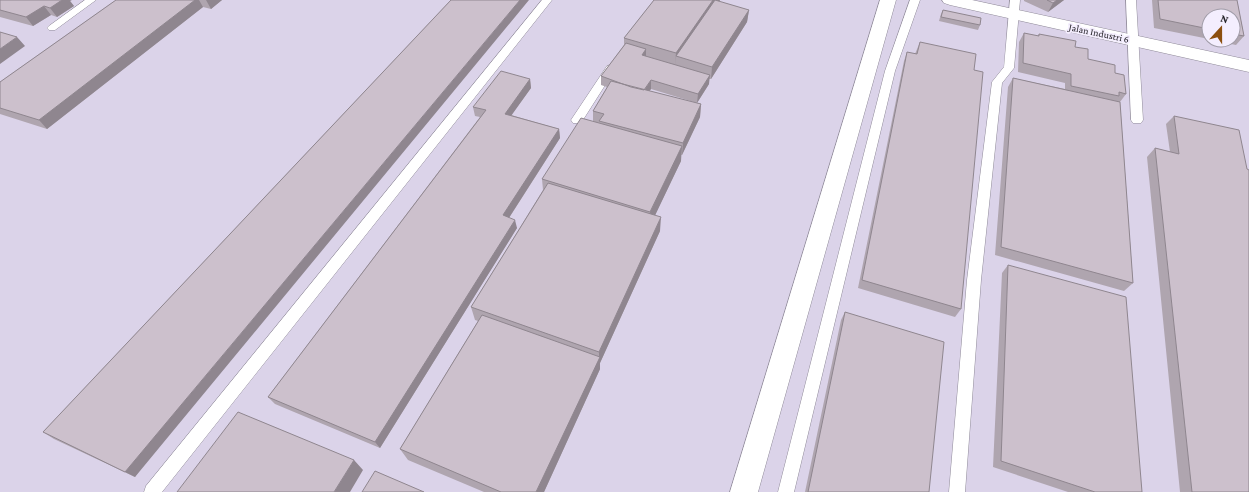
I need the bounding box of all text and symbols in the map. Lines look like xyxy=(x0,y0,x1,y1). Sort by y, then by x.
north arrow xyxy=(1201,8,1241,48)
text: N xyxy=(1219,12,1231,26)
street label: Jalan Industri 6 xyxy=(1067,21,1130,45)

